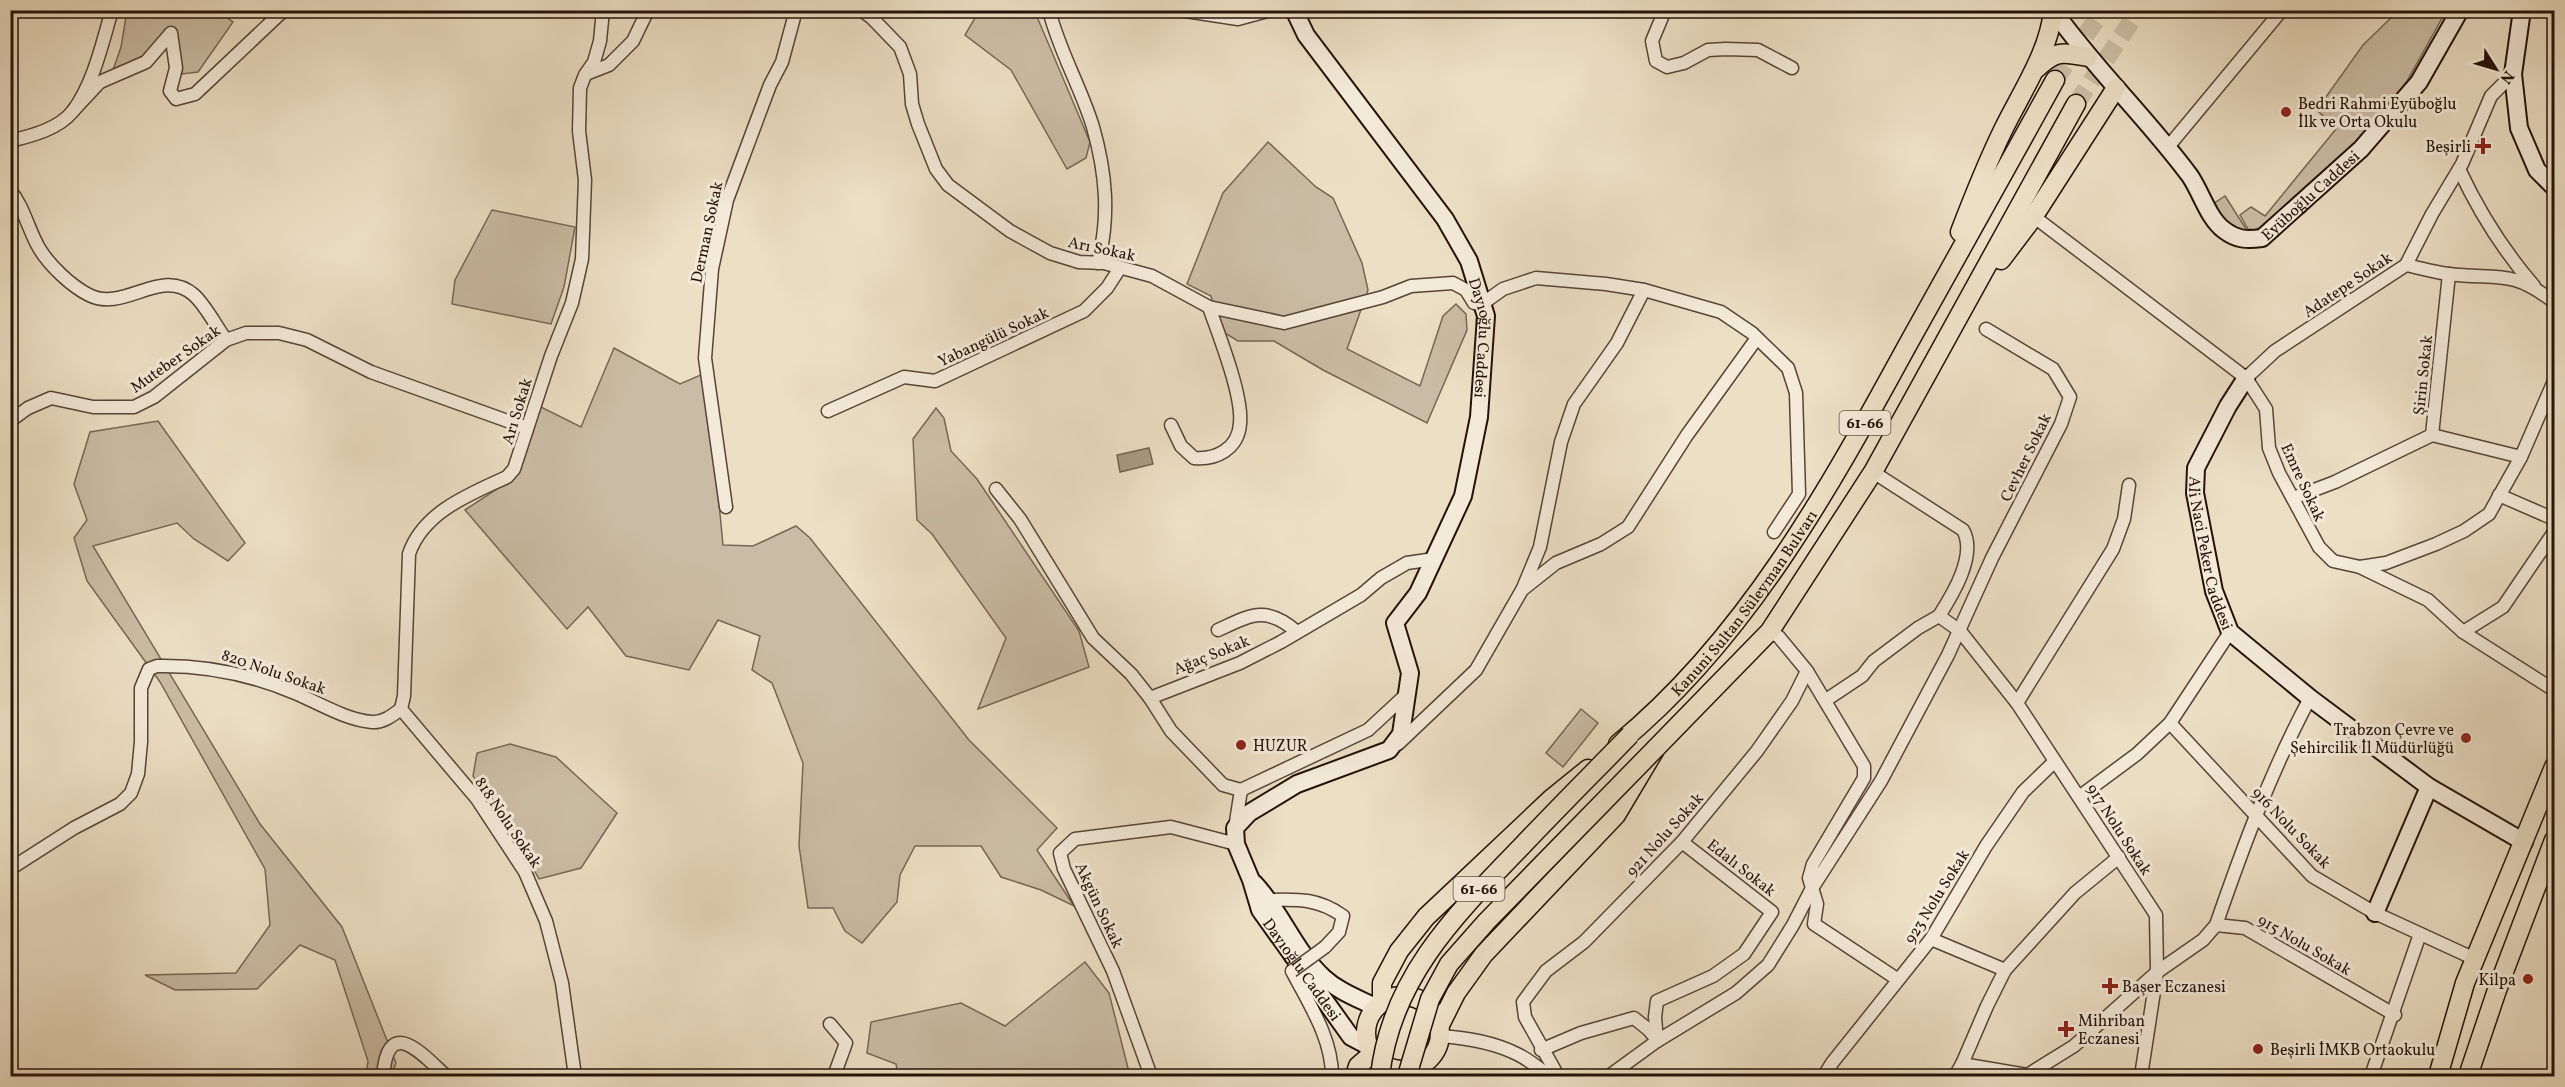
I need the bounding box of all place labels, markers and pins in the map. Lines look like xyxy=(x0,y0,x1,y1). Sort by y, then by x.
place label: Bedri Rahmi Eyüboğlu İlk ve Orta Okulu xyxy=(2298,94,2456,134)
marker: Bedri Rahmi Eyüboğlu İlk ve Orta Okulu xyxy=(2279,105,2293,119)
place label: Beşirli xyxy=(2425,137,2471,159)
marker: Beşirli xyxy=(2476,139,2490,153)
place label: Trabzon Çevre ve Şehircilik İl Müdürlüğü xyxy=(2290,720,2454,760)
marker: Trabzon Çevre ve Şehircilik İl Müdürlüğü xyxy=(2459,731,2473,745)
place label: HUZUR xyxy=(1253,736,1308,758)
marker: HUZUR xyxy=(1234,738,1248,752)
place label: Kilpa xyxy=(2478,970,2516,992)
marker: Kilpa xyxy=(2521,972,2535,986)
place label: Başer Eczanesi xyxy=(2122,977,2226,999)
marker: Başer Eczanesi xyxy=(2103,979,2117,993)
place label: Mihriban Eczanesi xyxy=(2078,1011,2145,1051)
marker: Mihriban Eczanesi xyxy=(2059,1022,2073,1036)
place label: Beşirli İMKB Ortaokulu xyxy=(2270,1040,2435,1062)
marker: Beşirli İMKB Ortaokulu xyxy=(2251,1042,2265,1056)

